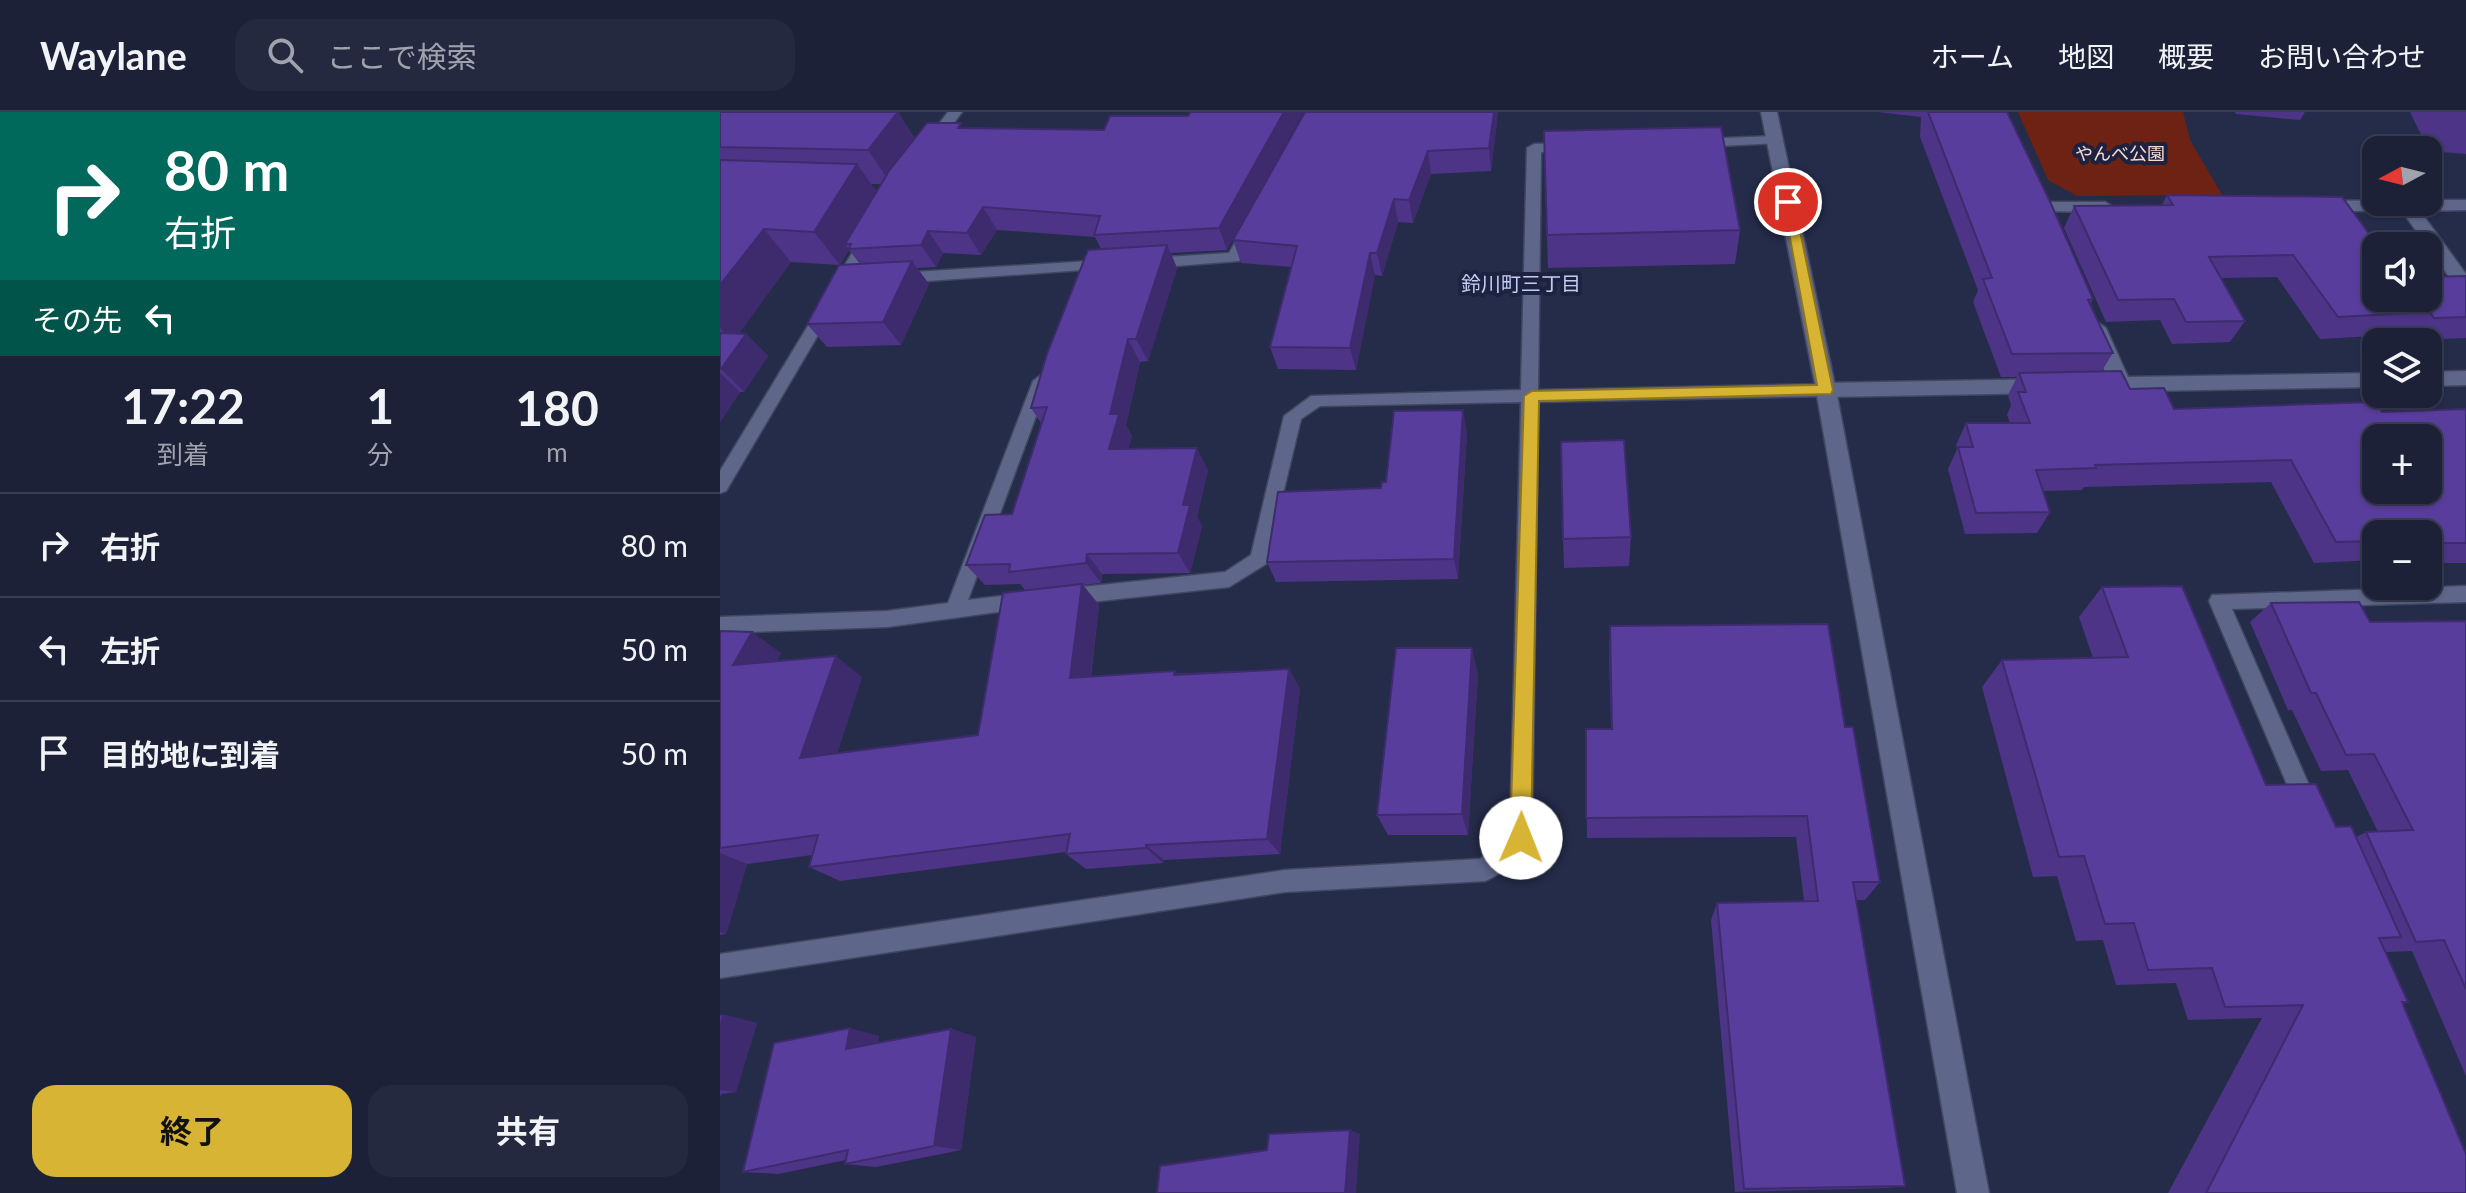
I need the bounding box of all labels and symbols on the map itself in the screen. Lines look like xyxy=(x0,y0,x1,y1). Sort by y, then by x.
north arrow xyxy=(2362,136,2442,216)
park label: やんべ公園 xyxy=(2075,142,2165,164)
pin xyxy=(1754,168,1822,236)
district label: 鈴川町三丁目 xyxy=(1461,271,1581,295)
position arrow xyxy=(1479,796,1563,880)

